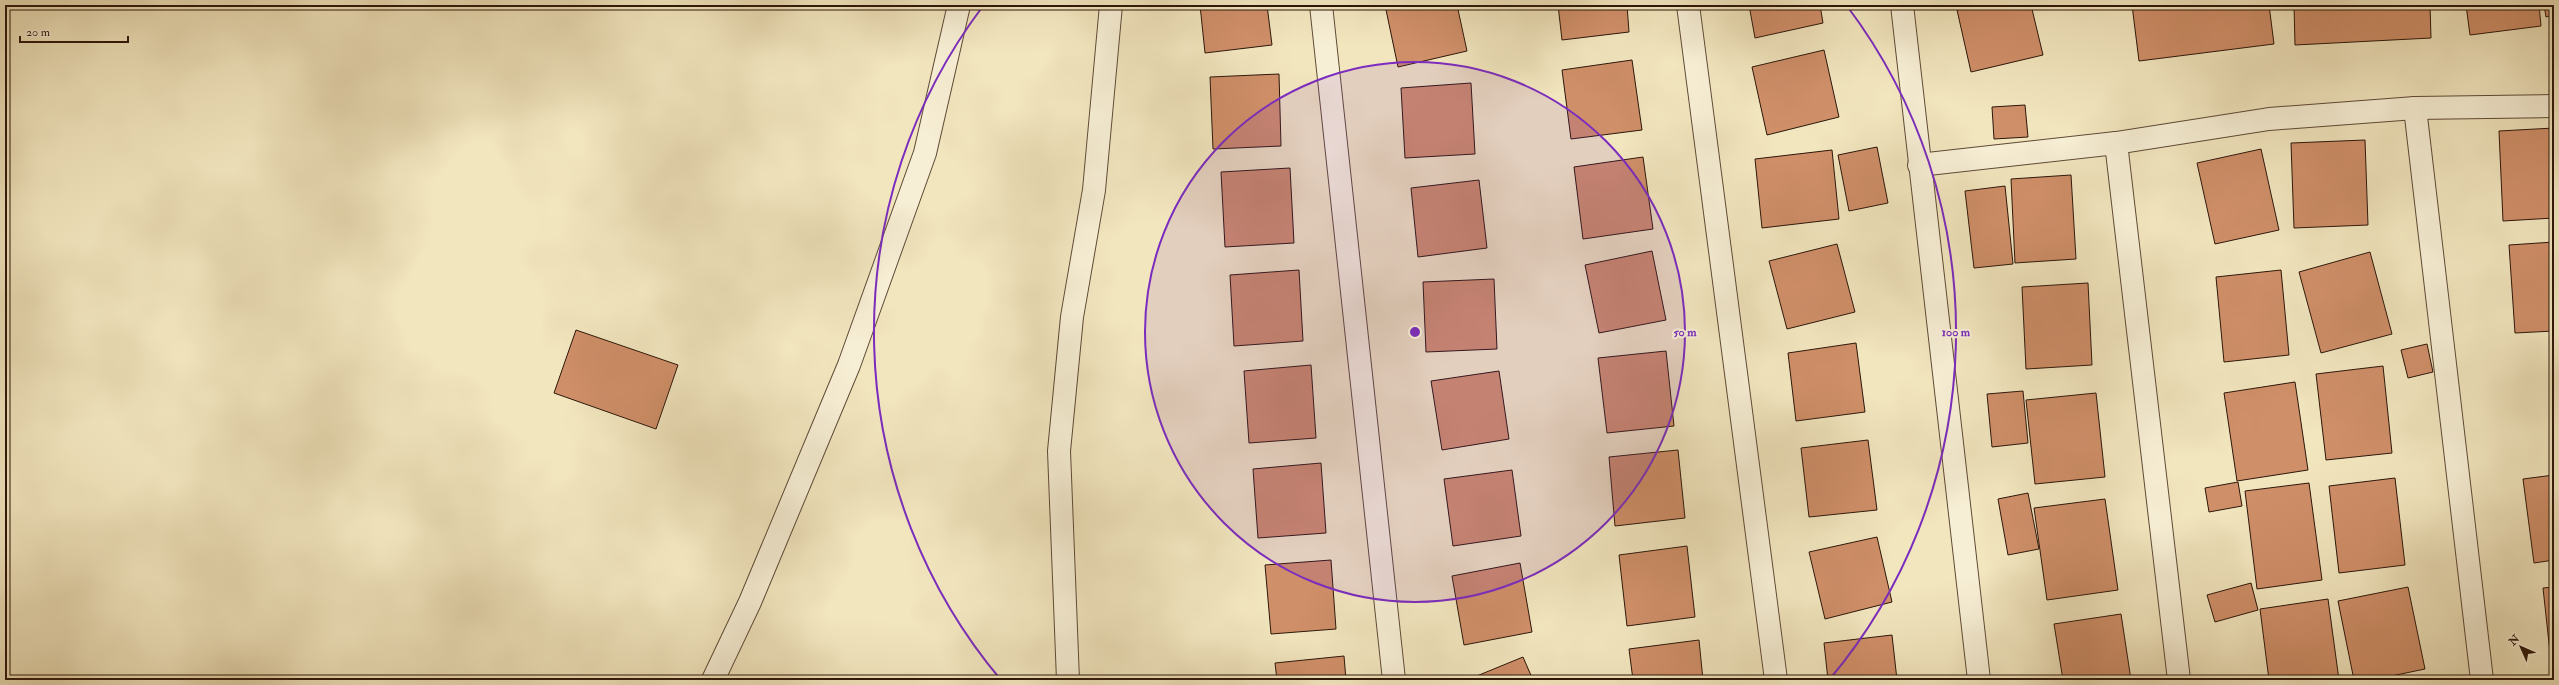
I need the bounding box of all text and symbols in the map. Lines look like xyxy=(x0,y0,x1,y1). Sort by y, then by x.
scale bar xyxy=(20,18,128,44)
text: 20 m xyxy=(26,25,51,40)
centre of rings xyxy=(1408,325,1422,339)
text: 50 m xyxy=(1673,325,1697,340)
text: 100 m xyxy=(1942,325,1971,340)
north arrow xyxy=(2501,627,2541,667)
text: N xyxy=(2505,631,2523,649)

